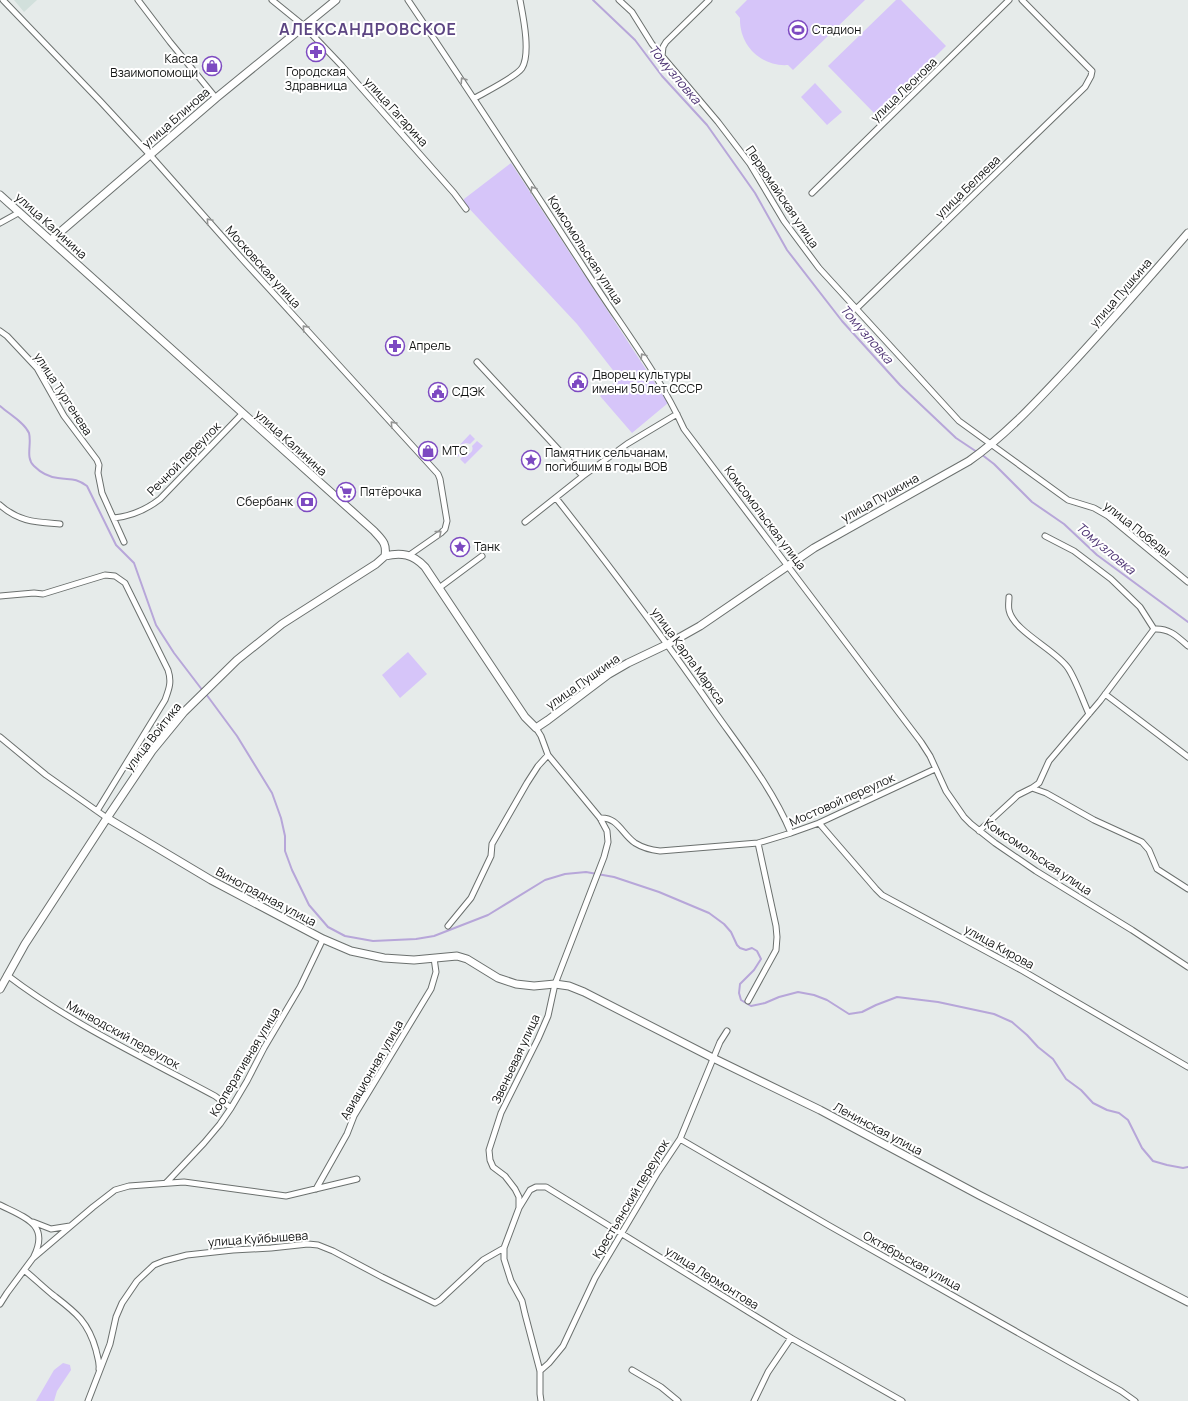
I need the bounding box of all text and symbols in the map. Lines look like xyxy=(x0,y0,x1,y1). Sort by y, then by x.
district label: АЛЕКСАНДРОВСКОЕ xyxy=(279,18,457,40)
sports icon: Стадион xyxy=(787,19,809,41)
place label: Стадион xyxy=(812,21,861,38)
water label: Томузловка xyxy=(645,40,706,108)
pharmacy icon: Городская Здравница xyxy=(305,41,327,63)
place label: Касса Взаимопомощи xyxy=(110,50,198,81)
street label: улица Леонова xyxy=(867,54,941,126)
shop icon: Касса Взаимопомощи xyxy=(201,55,223,77)
place label: Городская Здравница xyxy=(285,63,347,94)
street label: улица Гагарина xyxy=(361,73,432,150)
one-way arrow xyxy=(461,78,468,85)
street label: улица Блинова xyxy=(138,83,213,152)
street label: Первомайская улица xyxy=(742,142,823,251)
street label: улица Беляева xyxy=(931,151,1004,222)
one-way arrow xyxy=(531,187,538,194)
street label: улица Калинина xyxy=(12,189,91,263)
street label: Комсомольская улица xyxy=(544,192,627,307)
one-way arrow xyxy=(206,219,213,226)
street label: Московская улица xyxy=(222,222,305,312)
street label: улица Пушкина xyxy=(1086,254,1155,331)
water label: Томузловка xyxy=(836,301,898,368)
one-way arrow xyxy=(303,325,310,333)
pharmacy icon: Апрель xyxy=(384,335,406,357)
place label: Апрель xyxy=(409,337,451,354)
street label: улица Тургенева xyxy=(30,349,97,439)
one-way arrow xyxy=(641,354,648,361)
place label: Дворец культуры имени 50 лет СССР xyxy=(592,366,702,397)
public building icon: Дворец культуры имени 50 лет СССР xyxy=(567,371,589,393)
public building icon: СДЭК xyxy=(427,381,449,403)
place label: СДЭК xyxy=(452,383,486,400)
street label: улица Калинина xyxy=(252,406,331,480)
street label: Речной переулок xyxy=(143,417,225,499)
one-way arrow xyxy=(390,421,398,429)
shop icon: МТС xyxy=(417,440,439,462)
place label: МТС xyxy=(442,442,468,459)
place label: Памятник сельчанам, погибшим в годы ВОВ xyxy=(545,444,668,475)
place icon: Памятник сельчанам, погибшим в годы ВОВ xyxy=(520,449,542,471)
street label: Комсомольская улица xyxy=(721,462,810,573)
street label: улица Пушкина xyxy=(838,469,922,526)
supermarket icon: Пятёрочка xyxy=(335,481,357,503)
place label: Пятёрочка xyxy=(360,483,421,500)
bank icon: Сбербанк xyxy=(296,491,318,513)
place label: Сбербанк xyxy=(237,493,294,510)
street label: улица Победы xyxy=(1100,497,1174,560)
water label: Томузловка xyxy=(1072,518,1140,579)
one-way arrow xyxy=(435,531,442,538)
place icon: Танк xyxy=(449,536,471,558)
place label: Танк xyxy=(474,538,501,555)
street label: улица Карла Маркса xyxy=(647,604,729,708)
street label: улица Пушкина xyxy=(542,650,623,713)
street label: улица Войтика xyxy=(120,699,185,775)
street label: Мостовой переулок xyxy=(787,768,898,830)
street label: Комсомольская улица xyxy=(981,814,1095,899)
street label: Виноградная улица xyxy=(213,863,319,930)
street label: улица Кирова xyxy=(961,920,1037,973)
street label: Минводский переулок xyxy=(63,996,184,1073)
street label: Кооперативная улица xyxy=(205,1004,284,1119)
street label: Звеньевая улица xyxy=(487,1011,544,1106)
street label: Авиационная улица xyxy=(336,1017,407,1123)
street label: Ленинская улица xyxy=(831,1098,926,1159)
street label: Крестьянский переулок xyxy=(588,1135,674,1262)
street label: улица Куйбышева xyxy=(207,1227,309,1250)
street label: Октябрьская улица xyxy=(860,1227,964,1295)
street label: улица Лермонтова xyxy=(662,1242,762,1313)

